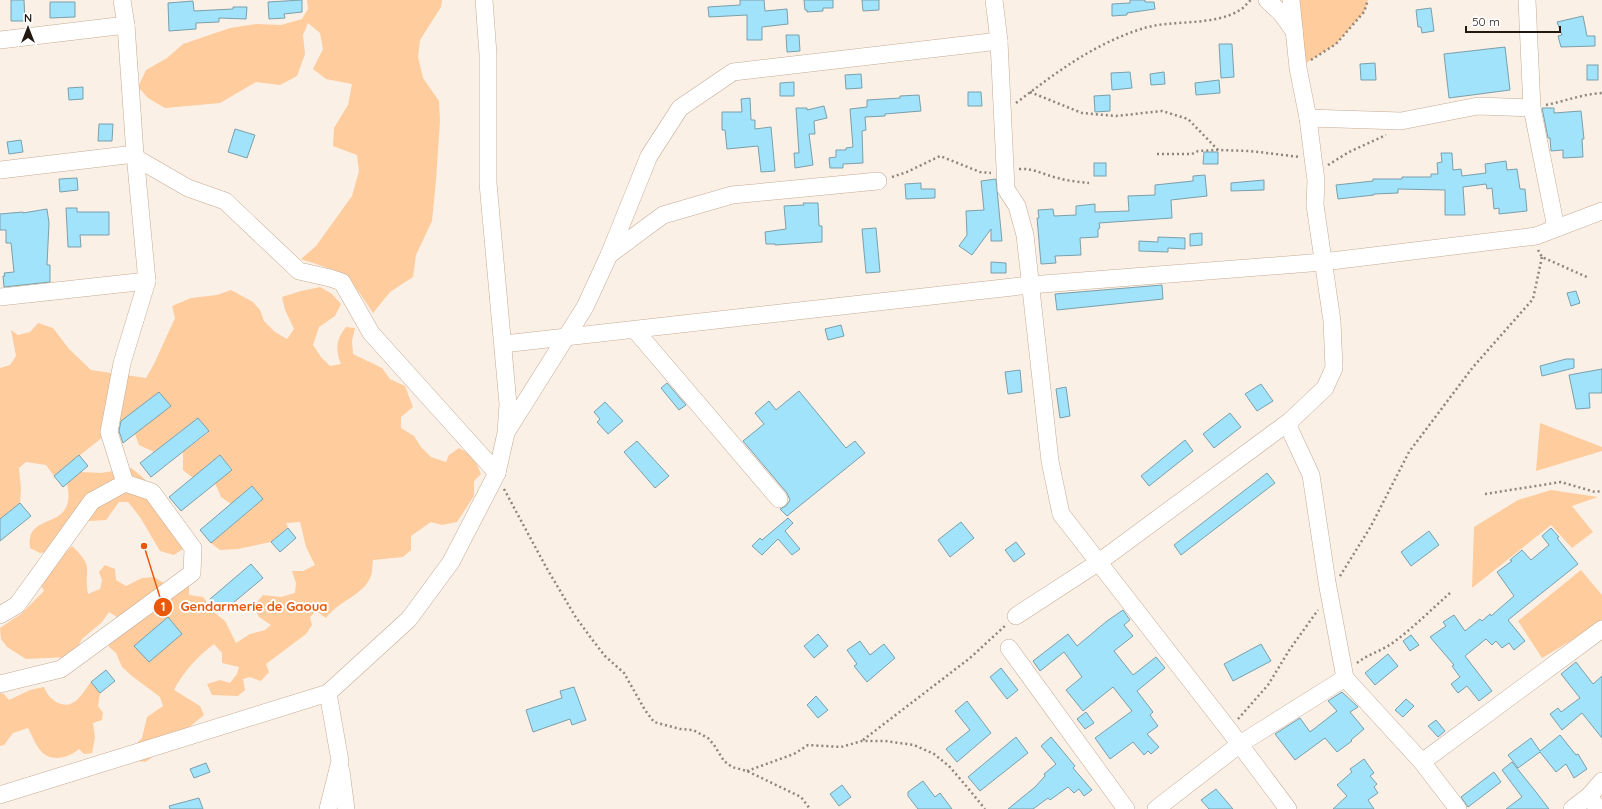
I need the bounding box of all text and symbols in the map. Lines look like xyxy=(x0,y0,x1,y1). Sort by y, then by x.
north arrow xyxy=(8,8,48,48)
scale bar xyxy=(1466,8,1560,34)
text: N xyxy=(24,11,32,25)
text: 50 m xyxy=(1472,14,1500,29)
callout: Gendarmerie de Gaoua xyxy=(153,594,336,619)
text: Gendarmerie de Gaoua xyxy=(181,598,327,614)
text: 1 xyxy=(161,599,165,614)

